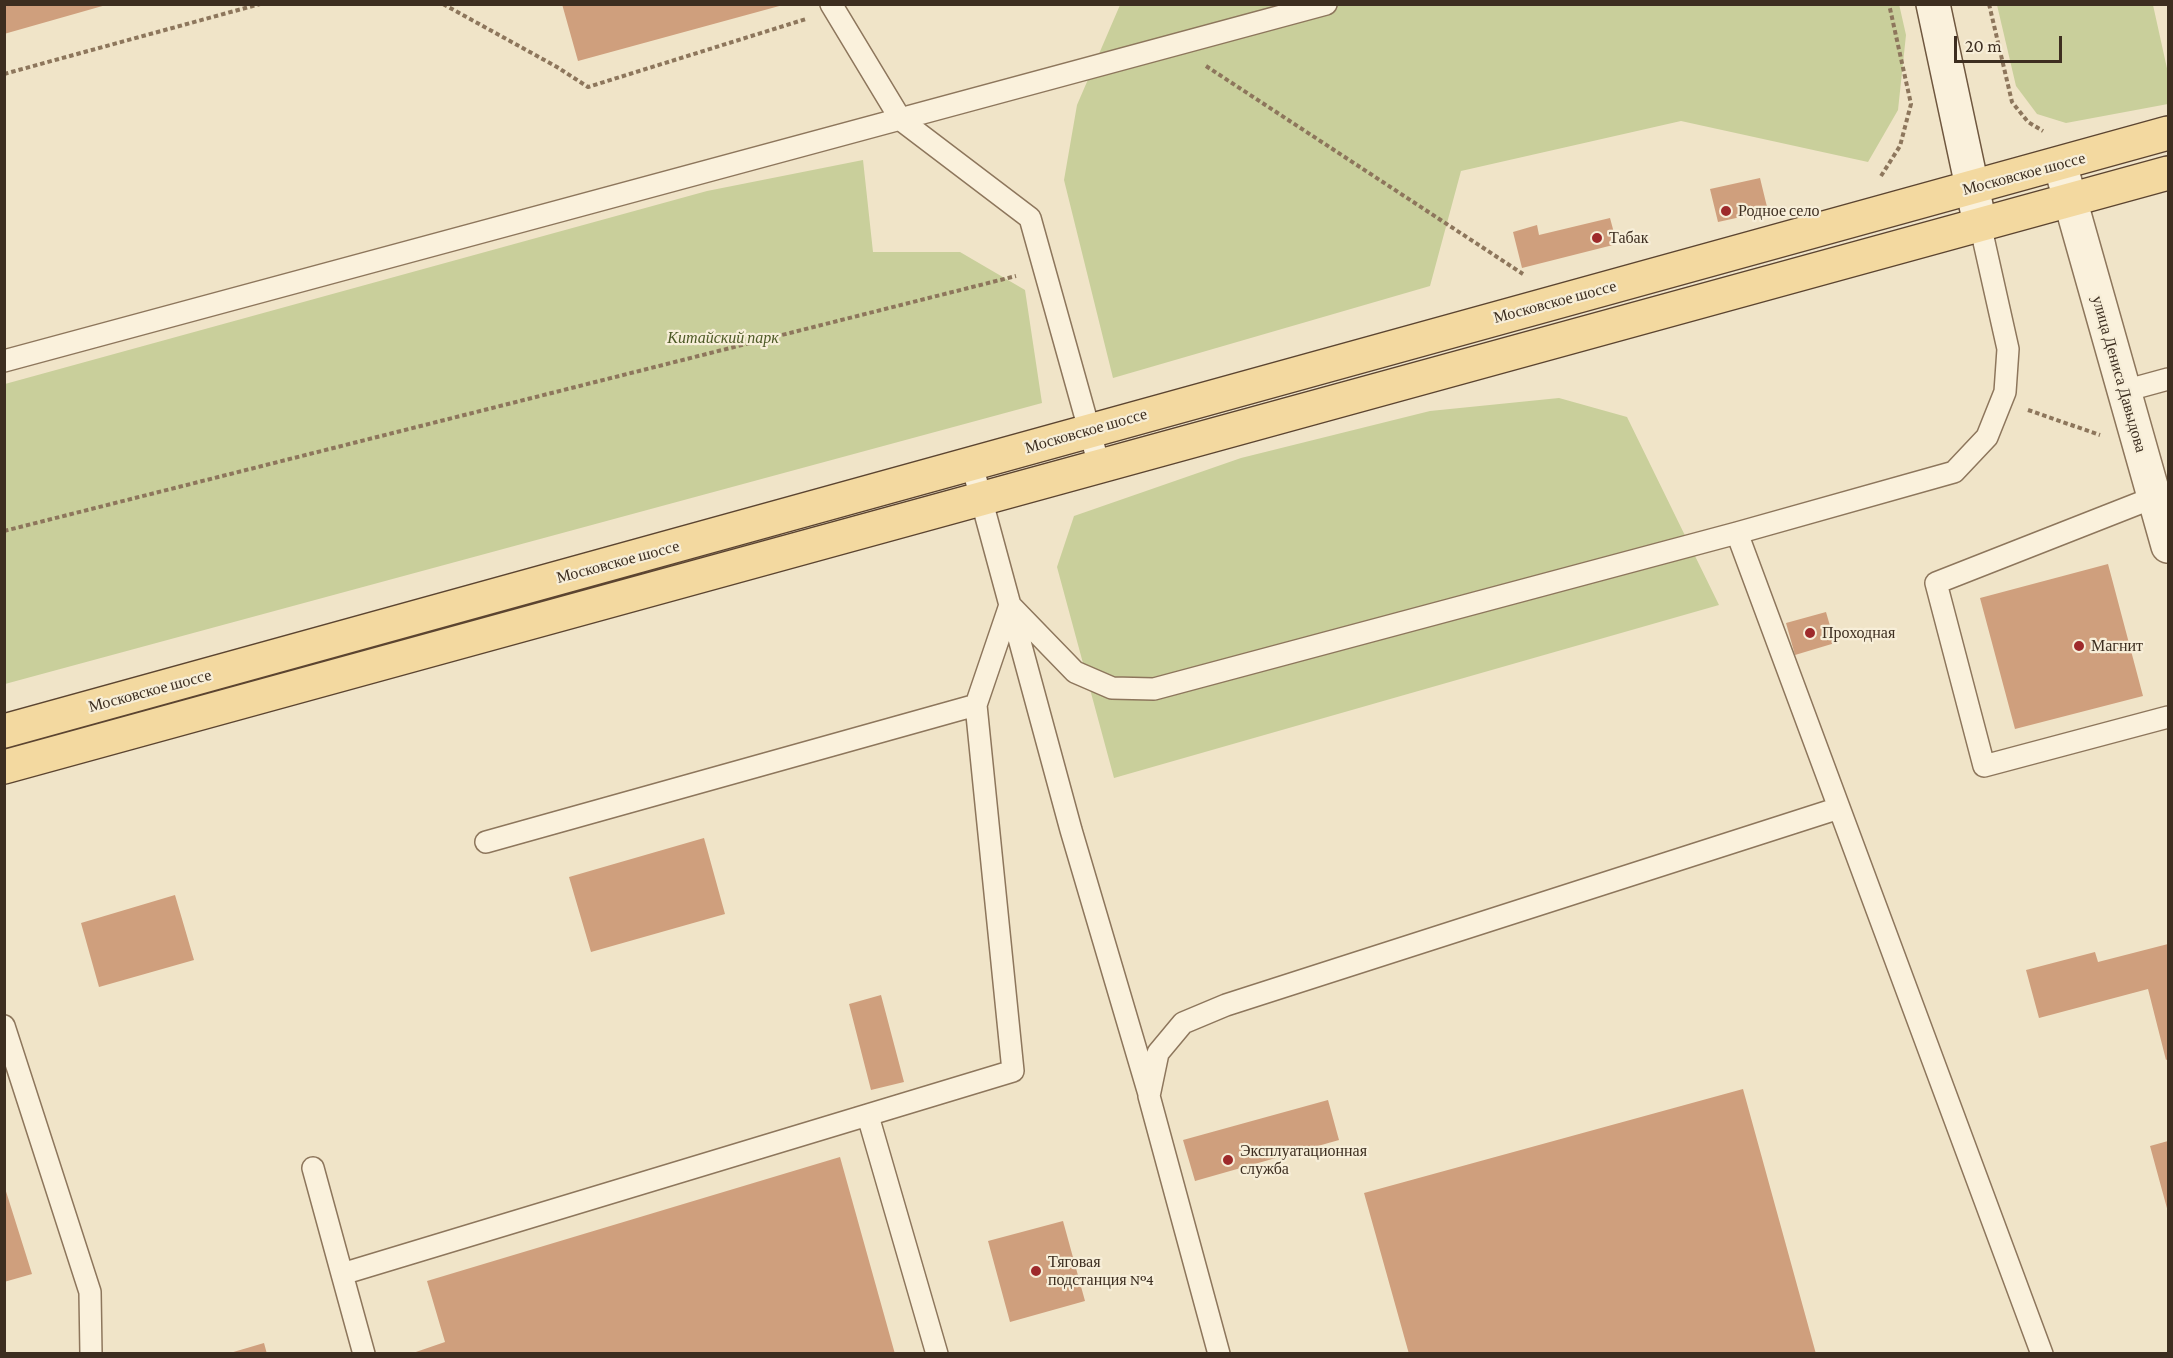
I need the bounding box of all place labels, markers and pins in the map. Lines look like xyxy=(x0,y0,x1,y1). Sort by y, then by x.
place label: Родное село xyxy=(1738,201,1819,221)
marker: Родное село xyxy=(1719,204,1733,218)
place label: Табак xyxy=(1609,228,1648,248)
marker: Табак xyxy=(1590,231,1604,245)
place label: Проходная xyxy=(1822,623,1895,643)
marker: Проходная xyxy=(1803,626,1817,640)
place label: Магнит xyxy=(2091,636,2143,656)
marker: Магнит xyxy=(2072,639,2086,653)
place label: Эксплуатационная служба xyxy=(1240,1141,1367,1179)
marker: Эксплуатационная служба xyxy=(1221,1153,1235,1167)
place label: Тяговая подстанция №4 xyxy=(1048,1252,1154,1290)
marker: Тяговая подстанция №4 xyxy=(1029,1264,1043,1278)

